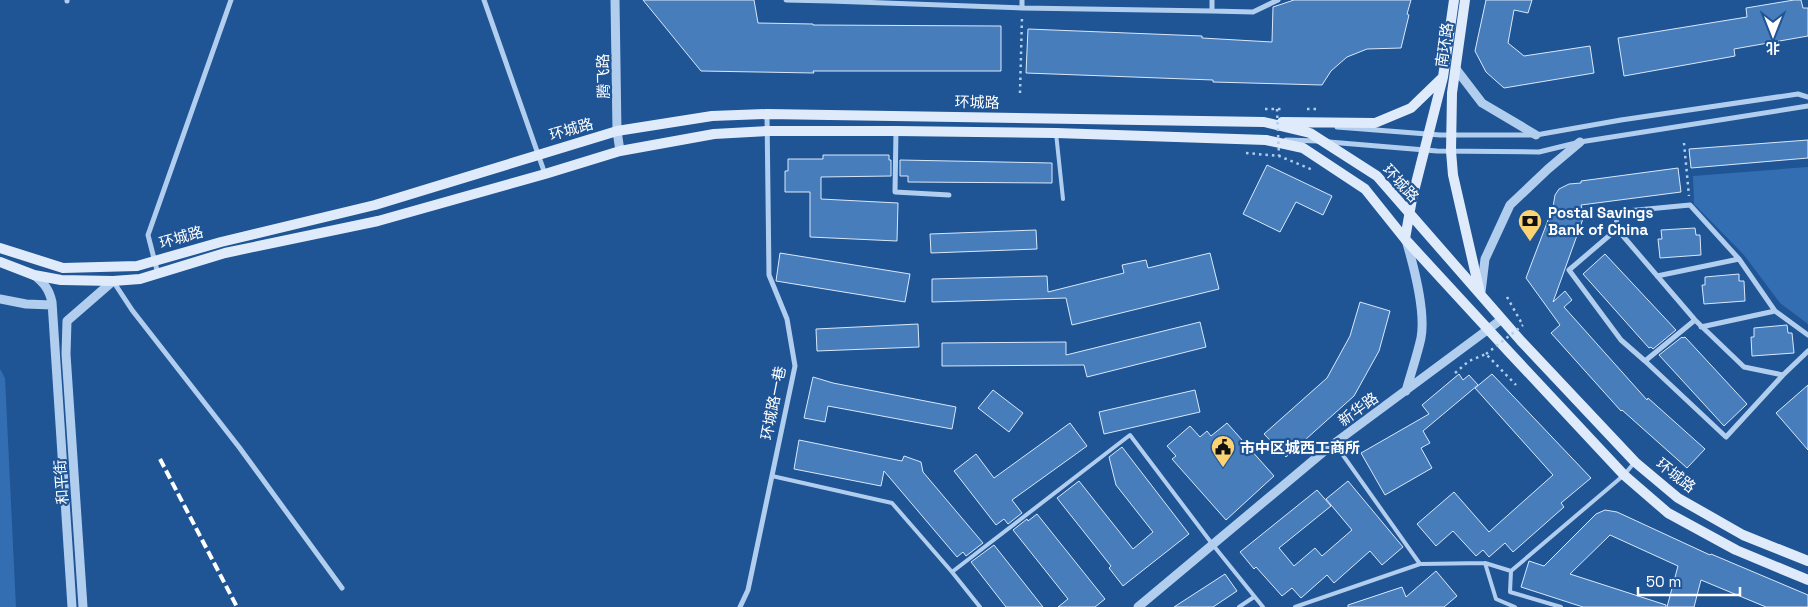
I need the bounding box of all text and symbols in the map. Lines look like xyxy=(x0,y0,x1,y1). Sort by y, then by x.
north arrow xyxy=(1748,10,1798,60)
street label: 南环路 xyxy=(1431,21,1457,69)
text: 北 xyxy=(1766,39,1780,57)
street label: 腾飞路 xyxy=(593,53,613,99)
street label: 环城路 xyxy=(954,92,1000,112)
street label: 环城路 xyxy=(547,114,595,144)
street label: 环城路 xyxy=(1379,160,1423,206)
place label: Postal Savings Bank of China xyxy=(1548,203,1653,239)
bank icon: Postal Savings Bank of China xyxy=(1517,208,1543,242)
street label: 环城路 xyxy=(157,222,205,252)
street label: 环城路一巷 xyxy=(757,364,789,442)
street label: 新华路 xyxy=(1334,388,1382,430)
public building icon: 市中区城西工商所 xyxy=(1210,434,1236,468)
place label: 市中区城西工商所 xyxy=(1240,438,1360,457)
street label: 环城路 xyxy=(1652,454,1700,496)
street label: 和平街 xyxy=(50,459,72,505)
scale bar xyxy=(1638,564,1740,596)
text: 50 m xyxy=(1646,572,1681,591)

